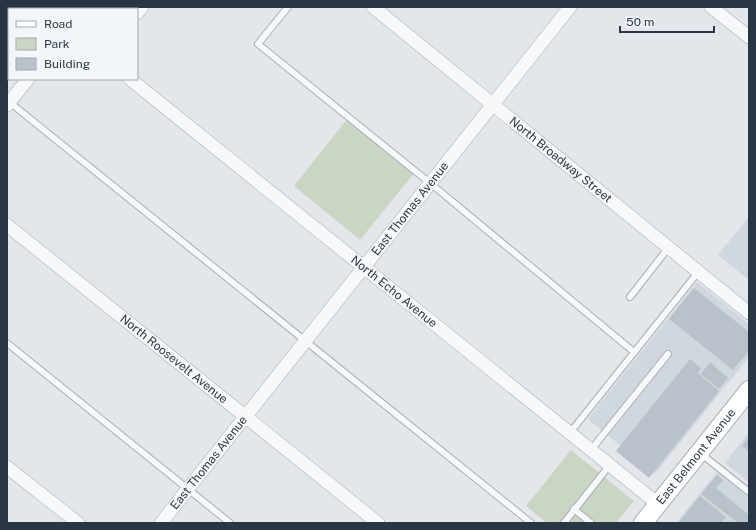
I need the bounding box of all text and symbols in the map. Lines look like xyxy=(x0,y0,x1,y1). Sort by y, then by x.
legend xyxy=(8,8,138,80)
scale bar xyxy=(620,8,714,34)
text: 50 m xyxy=(626,15,654,29)
text: Road xyxy=(44,17,72,31)
text: Park xyxy=(44,37,70,51)
text: Building xyxy=(44,57,90,71)
street label: North Broadway Street xyxy=(507,114,615,206)
street label: East Thomas Avenue xyxy=(369,159,452,258)
street label: North Echo Avenue xyxy=(348,253,440,331)
street label: North Roosevelt Avenue xyxy=(117,312,231,406)
street label: East Belmont Avenue xyxy=(654,406,739,507)
street label: East Thomas Avenue xyxy=(167,413,250,512)

